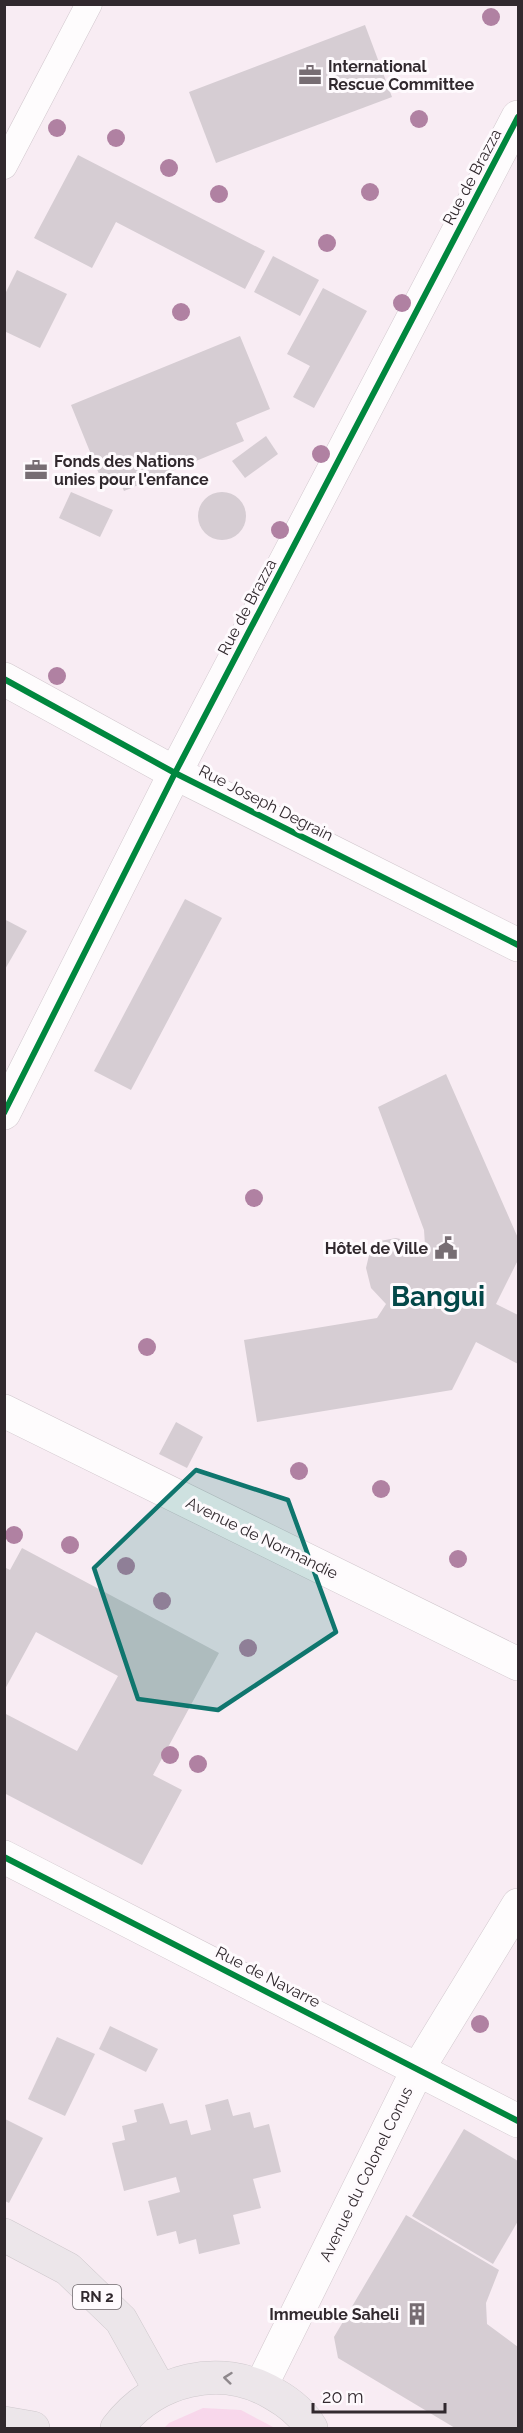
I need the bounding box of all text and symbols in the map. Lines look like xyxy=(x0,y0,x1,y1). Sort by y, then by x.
place label: International Rescue Committee xyxy=(328,57,474,94)
office icon: International Rescue Committee xyxy=(297,62,323,88)
street label: Rue de Brazza xyxy=(439,126,505,228)
place label: Fonds des Nations unies pour l'enfance xyxy=(54,452,209,489)
office icon: Fonds des Nations unies pour l'enfance xyxy=(23,457,49,483)
street label: Rue de Brazza xyxy=(214,556,280,658)
street label: Rue Joseph Degrain xyxy=(196,761,336,845)
public building icon: Hôtel de Ville xyxy=(433,1235,459,1261)
place label: Hôtel de Ville xyxy=(325,1239,428,1258)
district label: Bangui xyxy=(391,1280,485,1313)
street label: Avenue de Normandie xyxy=(183,1493,341,1583)
street label: Rue de Navarre xyxy=(213,1942,323,2012)
street label: Avenue du Colonel Conus xyxy=(315,2083,417,2264)
road number: RN 2 xyxy=(73,2285,121,2309)
building icon: Immeuble Saheli xyxy=(404,2301,430,2327)
place label: Immeuble Saheli xyxy=(269,2305,399,2324)
one-way arrow xyxy=(224,2372,233,2385)
scale bar xyxy=(313,2376,445,2414)
text: 20 m xyxy=(322,2386,364,2407)

